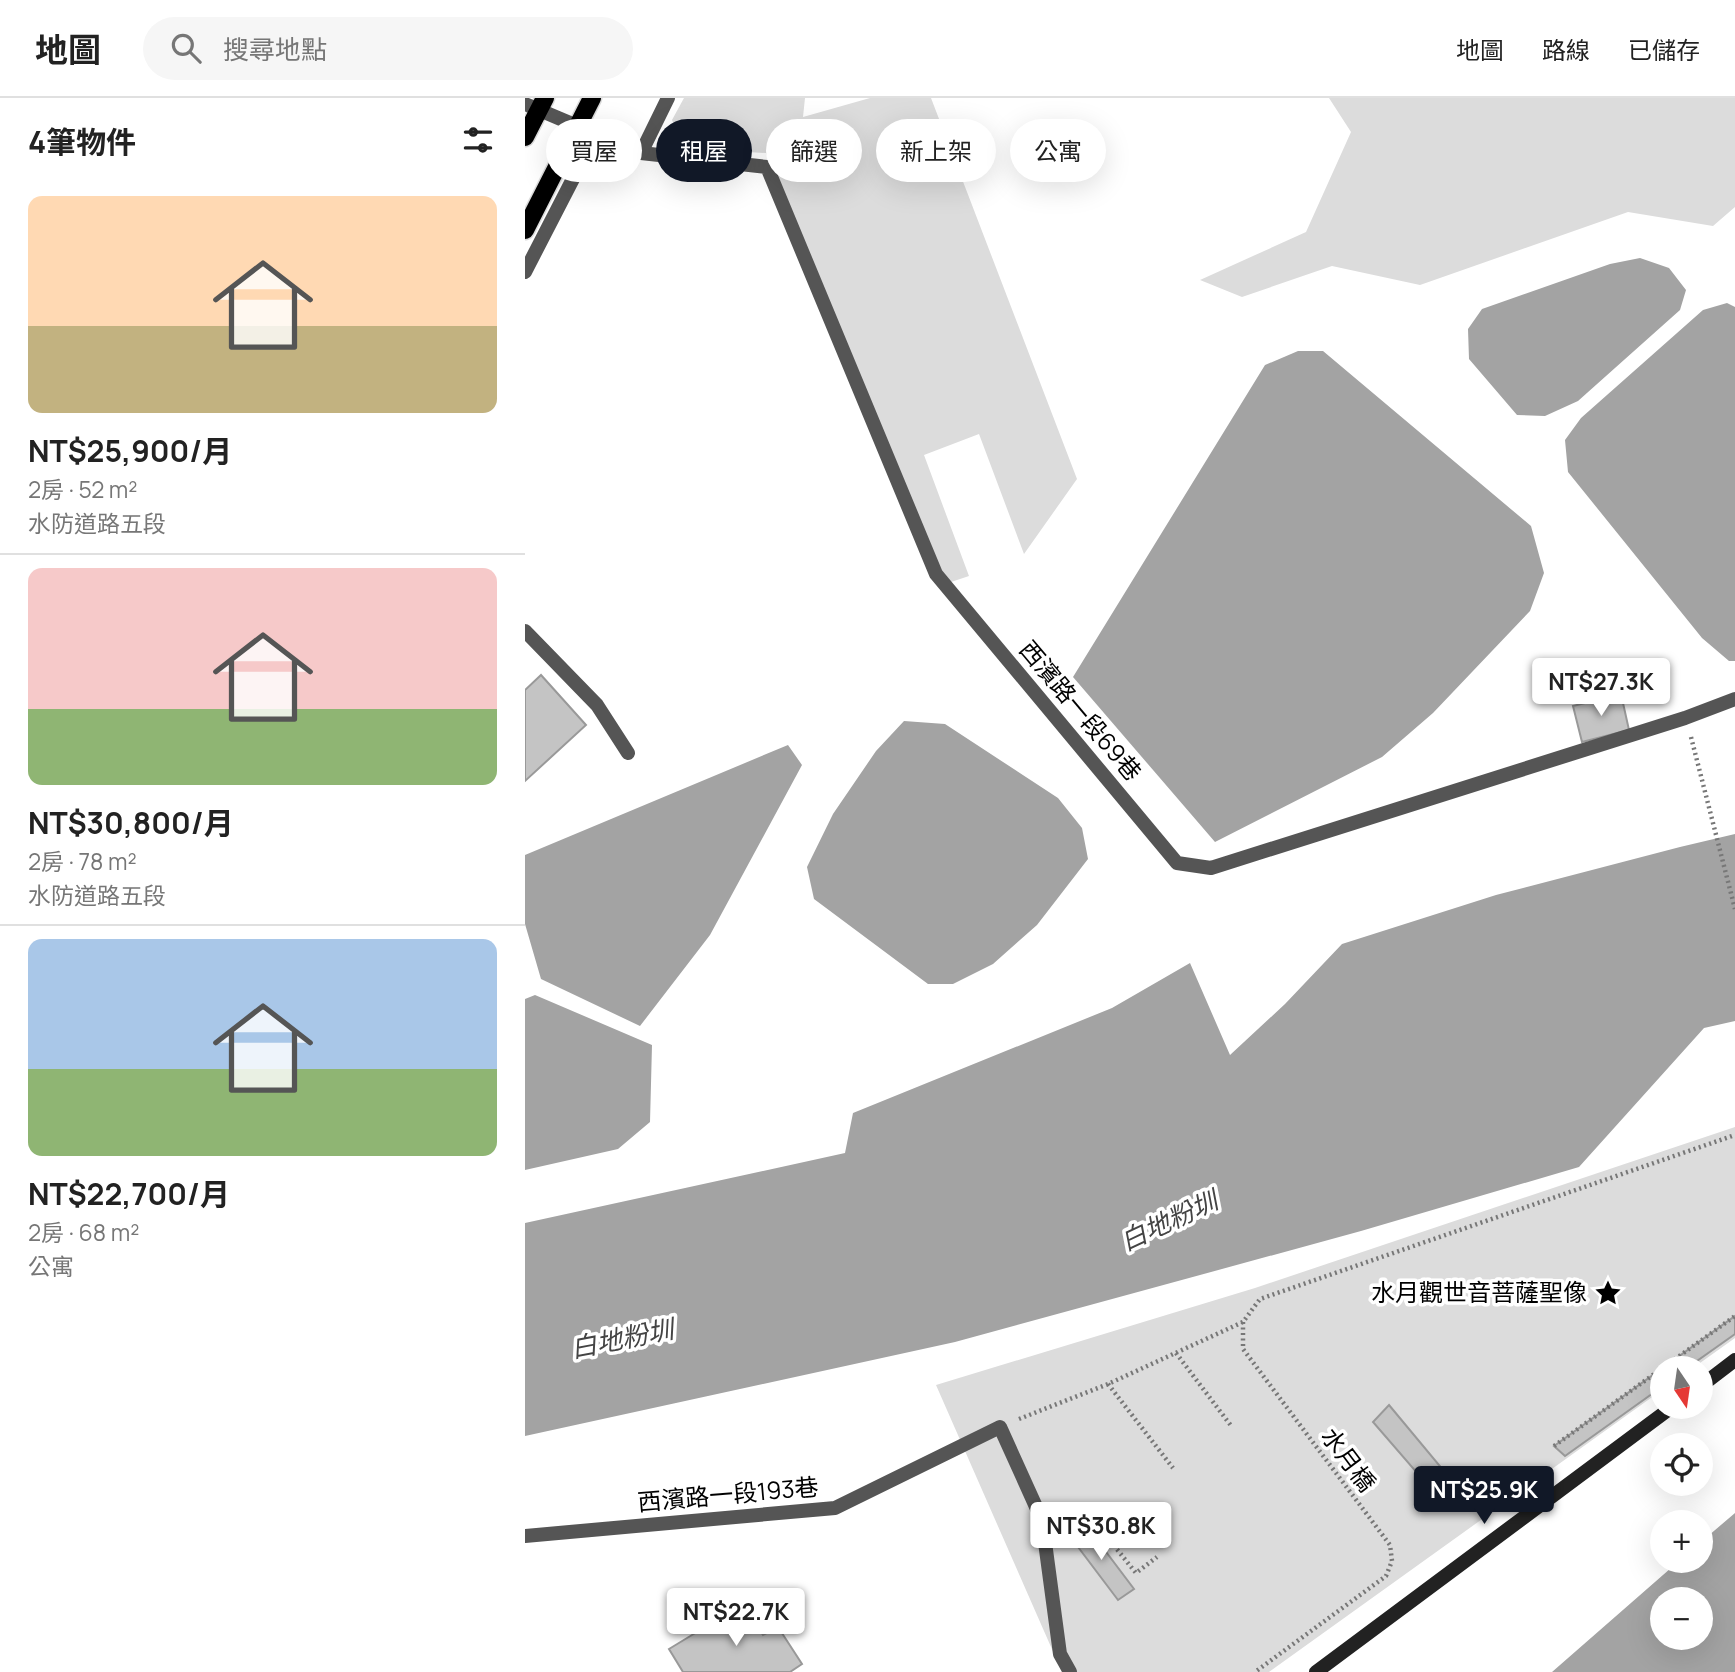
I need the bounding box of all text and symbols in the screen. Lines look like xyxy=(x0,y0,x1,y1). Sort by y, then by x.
search box xyxy=(143,17,633,80)
text: 地圖 xyxy=(35,27,101,72)
icon: search xyxy=(167,29,205,67)
text: 搜尋地點 xyxy=(223,31,327,67)
text: 地圖 xyxy=(1456,33,1504,66)
text: 路線 xyxy=(1542,33,1590,66)
text: 已儲存 xyxy=(1628,33,1700,66)
chip: 買屋 xyxy=(546,119,642,182)
chip: 租屋 xyxy=(656,119,752,182)
chip: 篩選 xyxy=(766,119,862,182)
chip: 新上架 xyxy=(876,119,996,182)
chip: 公寓 xyxy=(1010,119,1106,182)
text: 4筆物件 xyxy=(28,121,136,162)
icon: filters xyxy=(459,121,497,159)
icon: home xyxy=(200,242,326,368)
text: NT$25,900/月 xyxy=(28,430,232,471)
text: 2房 · 52 m² xyxy=(28,473,138,505)
text: 水防道路五段 xyxy=(28,507,166,539)
icon: home xyxy=(200,614,326,740)
street label: 西濱路一段69巷 xyxy=(1013,633,1150,787)
pin: NT$27.3K xyxy=(1529,658,1673,718)
text: NT$27.3K xyxy=(1548,665,1654,697)
text: NT$30,800/月 xyxy=(28,802,234,843)
text: 2房 · 78 m² xyxy=(28,845,137,877)
text: 水防道路五段 xyxy=(28,879,166,911)
icon: home xyxy=(200,985,326,1111)
text: NT$22,700/月 xyxy=(28,1173,230,1214)
water label: 白地粉圳 xyxy=(1114,1180,1227,1258)
text: 2房 · 68 m² xyxy=(28,1216,139,1248)
text: 公寓 xyxy=(28,1250,74,1282)
place label: 水月觀世音菩薩聖像 xyxy=(1371,1275,1587,1308)
place icon: 水月觀世音菩薩聖像 xyxy=(1593,1278,1623,1308)
water label: 白地粉圳 xyxy=(567,1310,680,1366)
north arrow xyxy=(1650,1356,1713,1419)
map controls xyxy=(1650,1356,1713,1650)
street label: 水月橋 xyxy=(1314,1420,1384,1498)
button: locate xyxy=(1650,1433,1713,1496)
pin: NT$25.9K xyxy=(1412,1466,1556,1526)
street label: 西濱路一段193巷 xyxy=(636,1469,820,1518)
text: NT$25.9K xyxy=(1430,1473,1538,1505)
pin: NT$30.8K xyxy=(1029,1502,1173,1562)
text: NT$30.8K xyxy=(1046,1509,1156,1541)
button: + xyxy=(1650,1510,1713,1573)
button: − xyxy=(1650,1587,1713,1650)
pin: NT$22.7K xyxy=(664,1588,808,1648)
text: NT$22.7K xyxy=(683,1595,789,1627)

